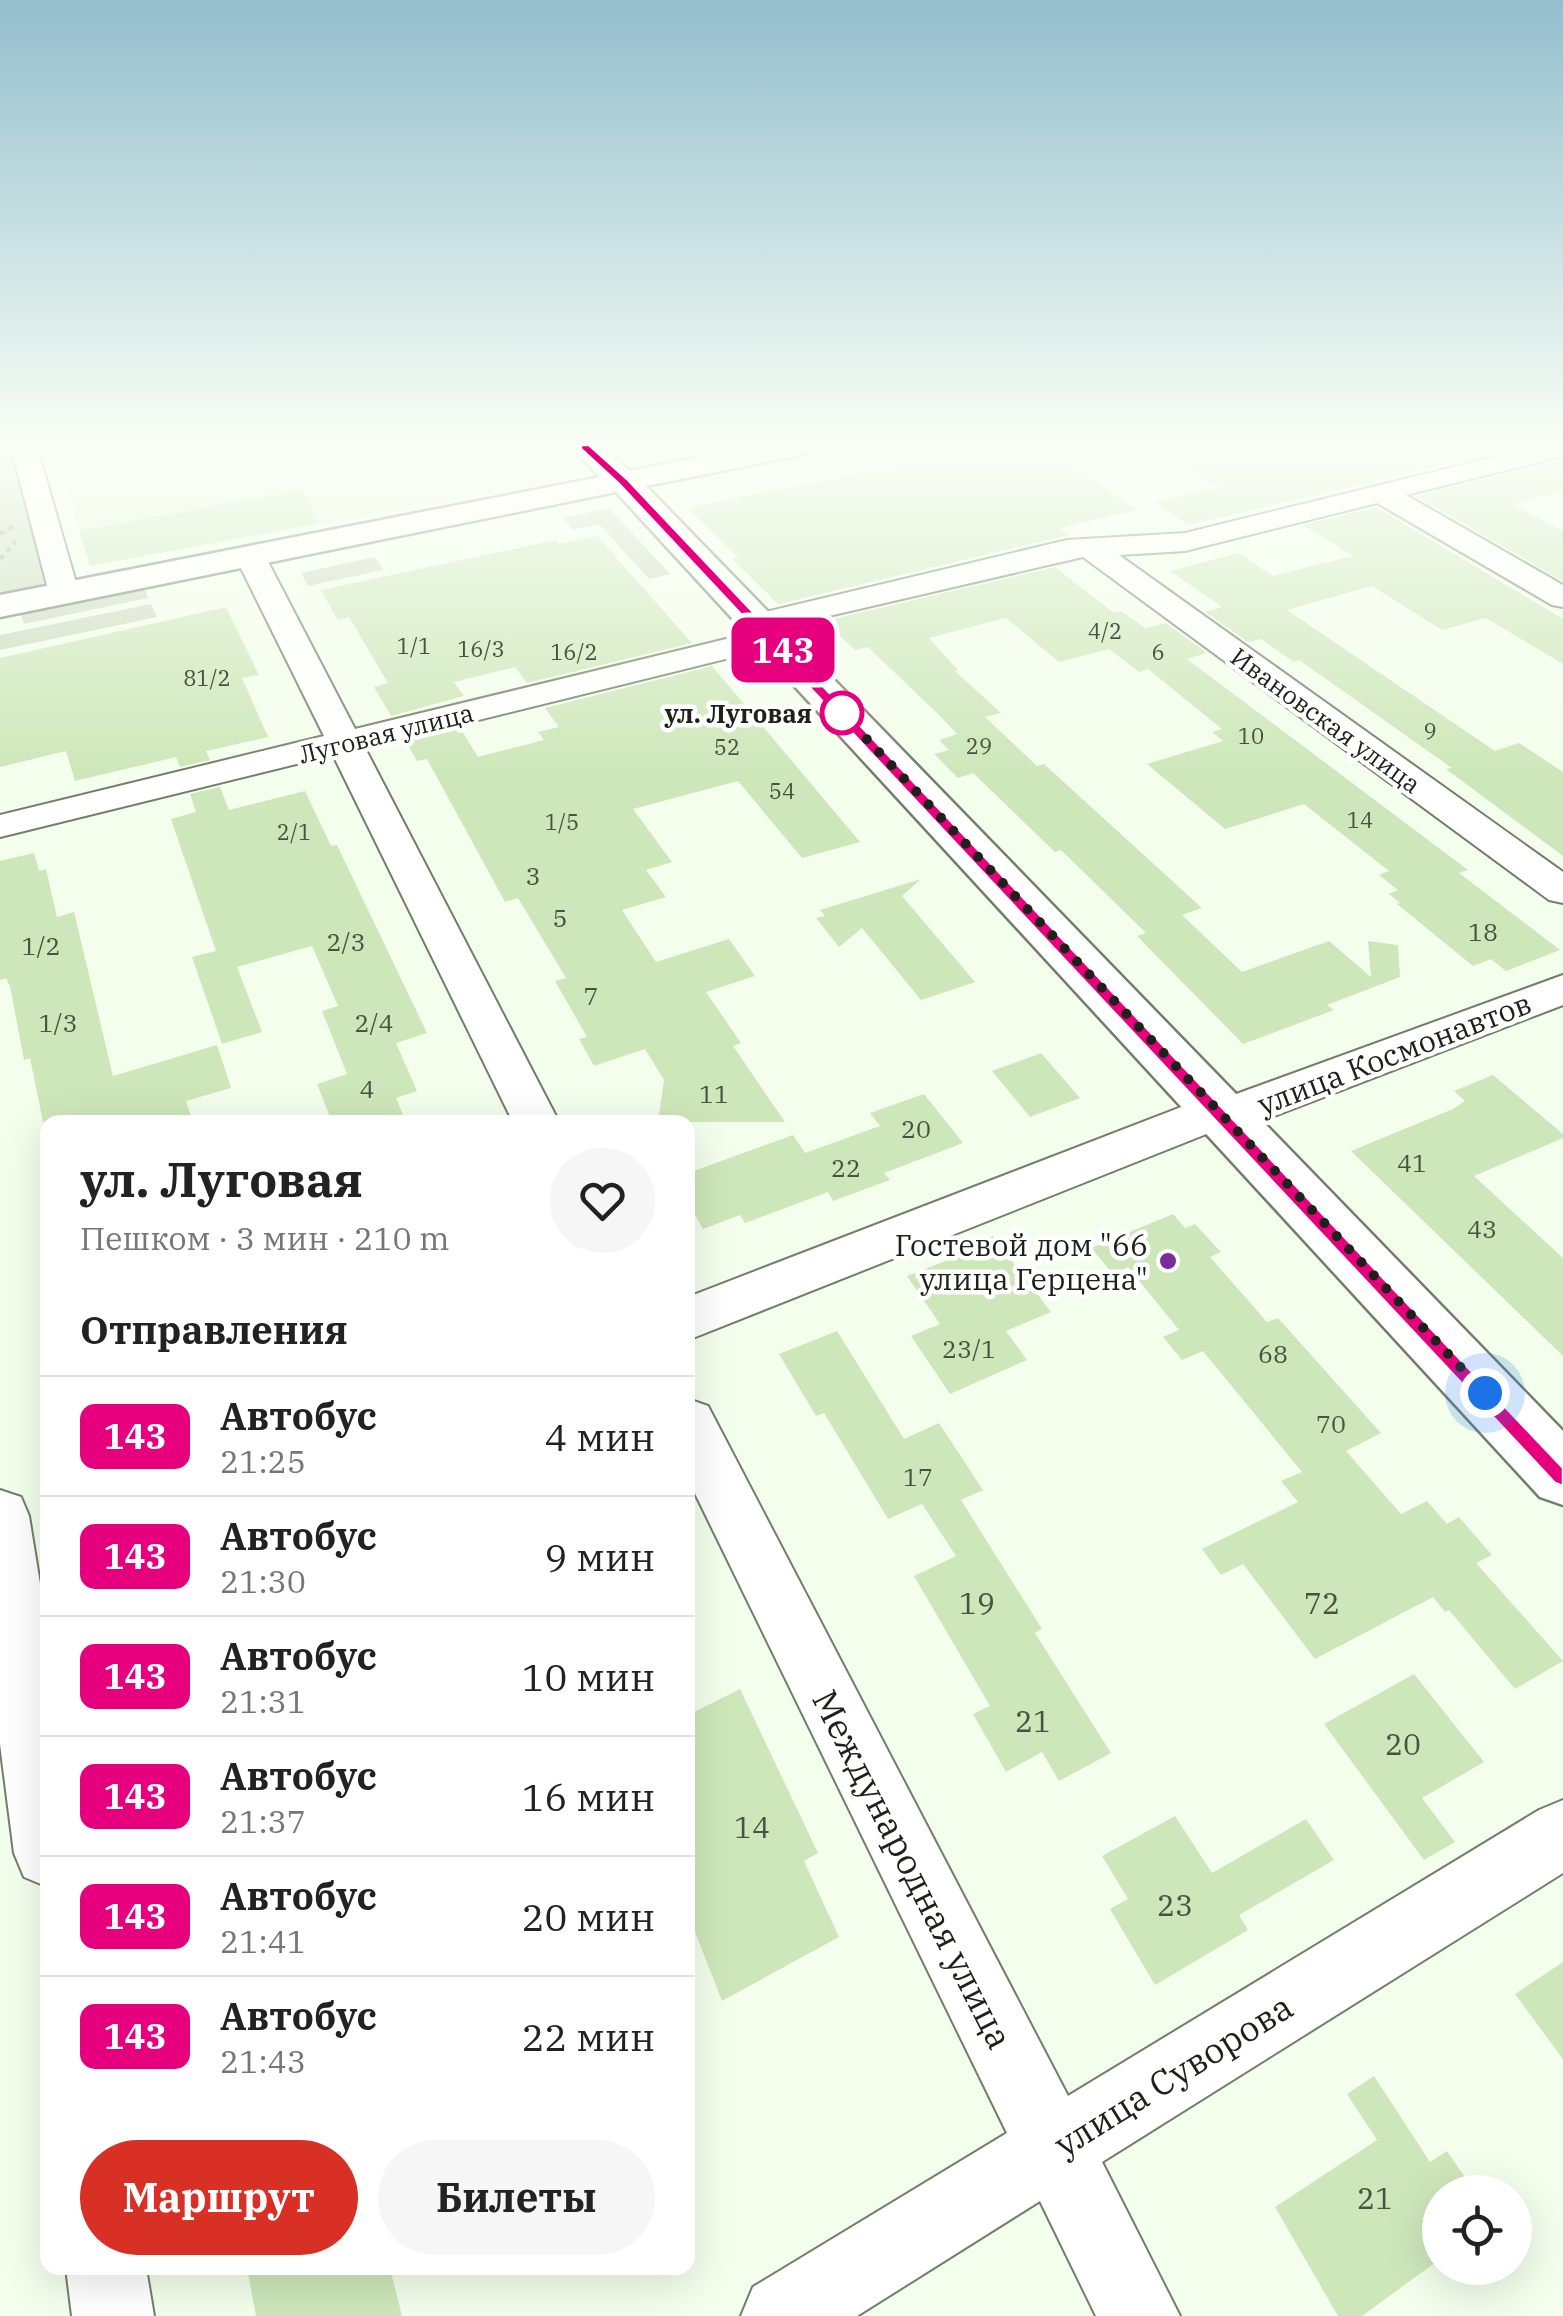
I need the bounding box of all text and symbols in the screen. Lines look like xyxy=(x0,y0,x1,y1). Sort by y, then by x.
house number: 4/2 xyxy=(1088,616,1122,645)
line badge: 143 xyxy=(726,618,840,682)
text: 143 xyxy=(751,627,815,673)
house number: 1/1 xyxy=(397,631,431,660)
house number: 16/3 xyxy=(457,634,505,663)
house number: 16/2 xyxy=(550,637,598,666)
house number: 6 xyxy=(1151,637,1165,666)
street label: Ивановская улица xyxy=(1224,640,1428,800)
house number: 81/2 xyxy=(183,663,231,692)
marker: ул. Луговая xyxy=(821,692,863,734)
street label: Луговая улица xyxy=(295,695,477,771)
place label: ул. Луговая xyxy=(664,697,812,730)
house number: 9 xyxy=(1423,716,1437,745)
house number: 10 xyxy=(1238,721,1264,750)
house number: 29 xyxy=(966,731,992,760)
house number: 52 xyxy=(714,732,740,761)
house number: 54 xyxy=(769,776,795,805)
house number: 14 xyxy=(1347,805,1373,834)
house number: 1/5 xyxy=(545,807,579,836)
house number: 2/1 xyxy=(277,817,311,846)
house number: 3 xyxy=(525,859,541,892)
house number: 5 xyxy=(552,901,568,934)
house number: 18 xyxy=(1468,915,1498,948)
house number: 2/3 xyxy=(326,925,366,958)
house number: 1/2 xyxy=(21,929,61,962)
house number: 7 xyxy=(583,979,599,1012)
street label: улица Космонавтов xyxy=(1252,983,1536,1123)
house number: 1/3 xyxy=(38,1006,78,1039)
house number: 2/4 xyxy=(354,1006,394,1039)
house number: 4 xyxy=(359,1072,375,1105)
house number: 11 xyxy=(699,1077,729,1110)
house number: 20 xyxy=(901,1112,931,1145)
house number: 41 xyxy=(1397,1146,1427,1179)
text: ул. Луговая xyxy=(80,1148,363,1210)
button: heart xyxy=(550,1148,655,1253)
house number: 22 xyxy=(831,1151,861,1184)
house number: 43 xyxy=(1467,1212,1497,1245)
text: Пешком · 3 мин · 210 m xyxy=(80,1217,450,1259)
place label: Гостевой дом "66 улица Герцена" xyxy=(895,1225,1148,1298)
marker: Гостевой дом "66 улица Герцена" xyxy=(1157,1250,1179,1272)
text: Отправления xyxy=(80,1305,348,1354)
house number: 23/1 xyxy=(942,1332,996,1365)
house number: 68 xyxy=(1258,1337,1288,1370)
your location xyxy=(1460,1368,1510,1418)
text: Автобус xyxy=(220,1391,377,1440)
house number: 70 xyxy=(1316,1407,1346,1440)
text: 4 мин xyxy=(545,1412,655,1461)
text: 143 xyxy=(103,1413,167,1459)
text: 21:25 xyxy=(220,1440,306,1482)
house number: 17 xyxy=(903,1460,933,1493)
text: Автобус xyxy=(220,1511,377,1560)
text: 9 мин xyxy=(545,1532,655,1581)
text: 143 xyxy=(103,1533,167,1579)
text: 21:30 xyxy=(220,1560,306,1602)
house number: 19 xyxy=(959,1583,995,1622)
house number: 72 xyxy=(1304,1583,1340,1622)
text: Автобус xyxy=(220,1631,377,1680)
text: 10 мин xyxy=(522,1652,655,1701)
text: 143 xyxy=(103,1653,167,1699)
text: 21:31 xyxy=(220,1680,306,1722)
street label: Международная улица xyxy=(802,1682,1024,2056)
house number: 21 xyxy=(1015,1701,1051,1740)
house number: 20 xyxy=(1385,1724,1421,1763)
text: Автобус xyxy=(220,1751,377,1800)
text: 16 мин xyxy=(522,1772,655,1821)
text: 143 xyxy=(103,1773,167,1819)
text: 21:37 xyxy=(220,1800,306,1842)
house number: 14 xyxy=(734,1807,770,1846)
text: Автобус xyxy=(220,1871,377,1920)
house number: 23 xyxy=(1157,1885,1193,1924)
text: 20 мин xyxy=(522,1892,655,1941)
text: 143 xyxy=(103,1893,167,1939)
text: 21:41 xyxy=(220,1920,306,1962)
street label: улица Суворова xyxy=(1045,1983,1301,2167)
text: Автобус xyxy=(220,1991,377,2040)
text: 22 мин xyxy=(522,2012,655,2061)
text: 143 xyxy=(103,2013,167,2059)
text: 21:43 xyxy=(220,2040,306,2082)
button: Маршрут xyxy=(80,2140,358,2255)
button: Билеты xyxy=(378,2140,655,2255)
map controls xyxy=(1422,2175,1532,2285)
button: locate xyxy=(1422,2175,1532,2285)
house number: 21 xyxy=(1357,2178,1393,2217)

